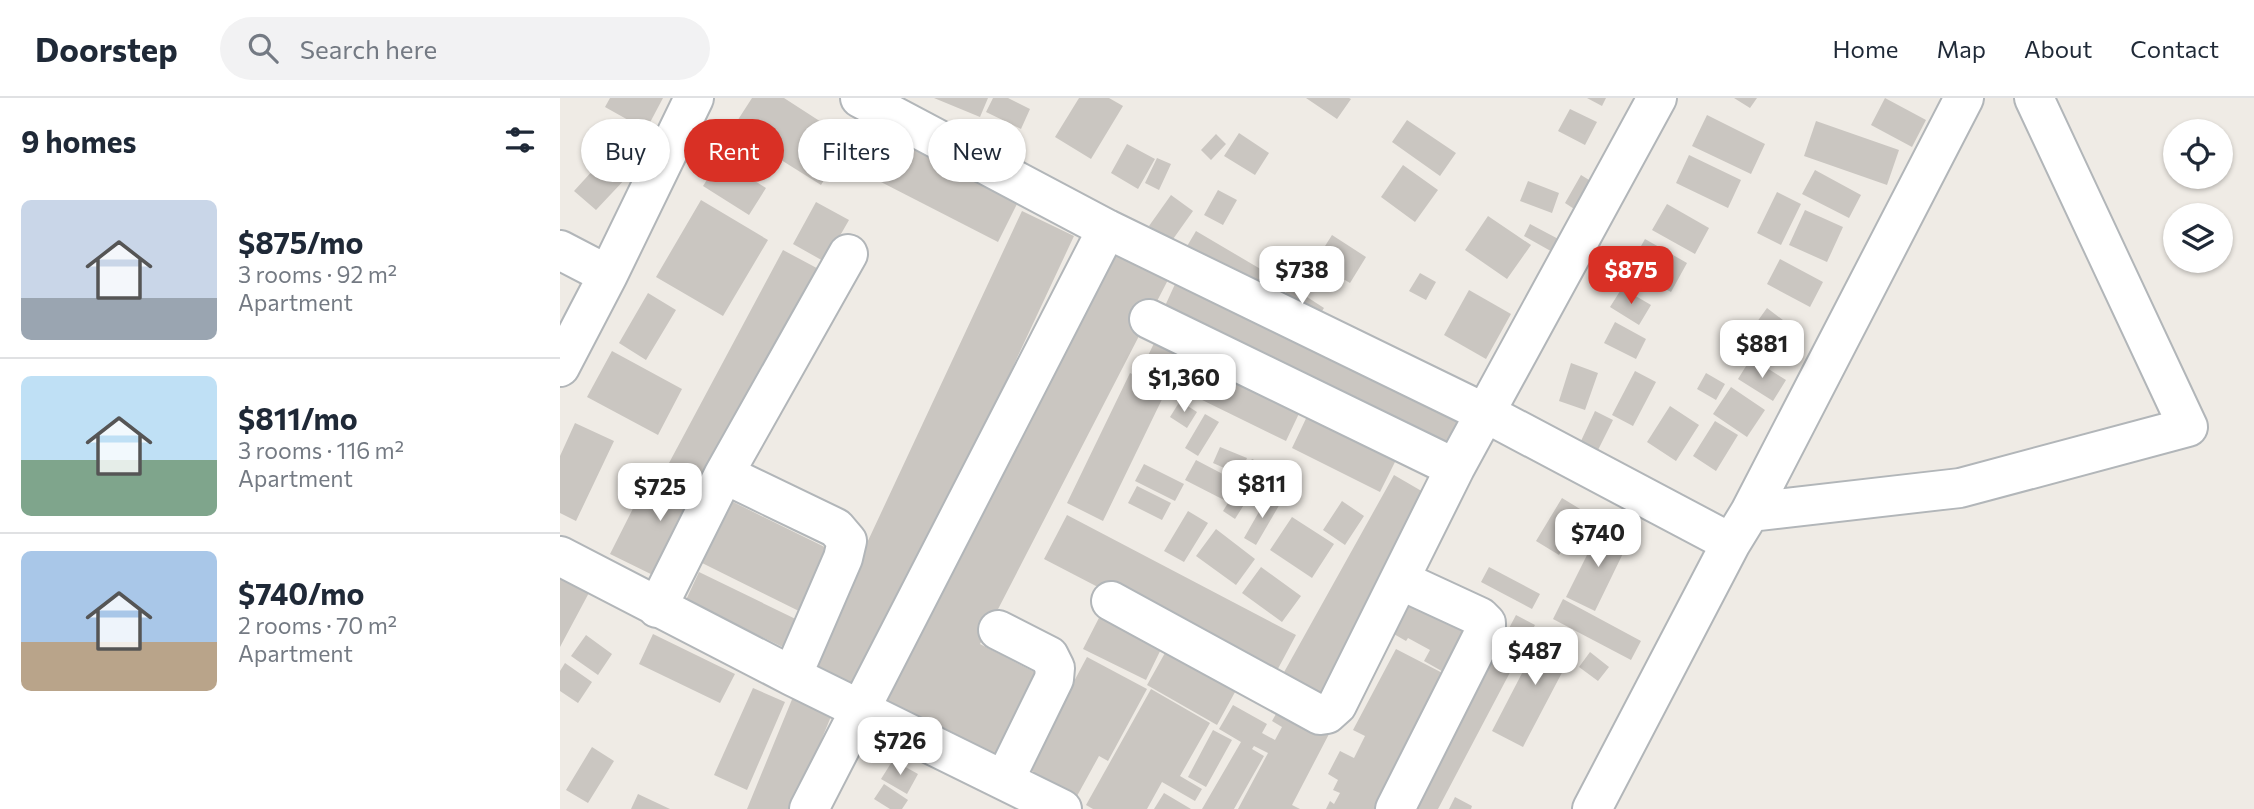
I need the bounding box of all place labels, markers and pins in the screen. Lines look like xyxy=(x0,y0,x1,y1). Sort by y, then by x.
pin: $738 xyxy=(1261,246,1343,306)
pin: $875 xyxy=(1590,246,1672,306)
pin: $881 xyxy=(1721,320,1803,380)
pin: $1,360 xyxy=(1127,354,1241,414)
pin: $811 xyxy=(1221,460,1303,520)
pin: $725 xyxy=(619,464,701,523)
pin: $740 xyxy=(1557,510,1639,569)
pin: $487 xyxy=(1494,628,1576,687)
pin: $726 xyxy=(859,718,941,777)

